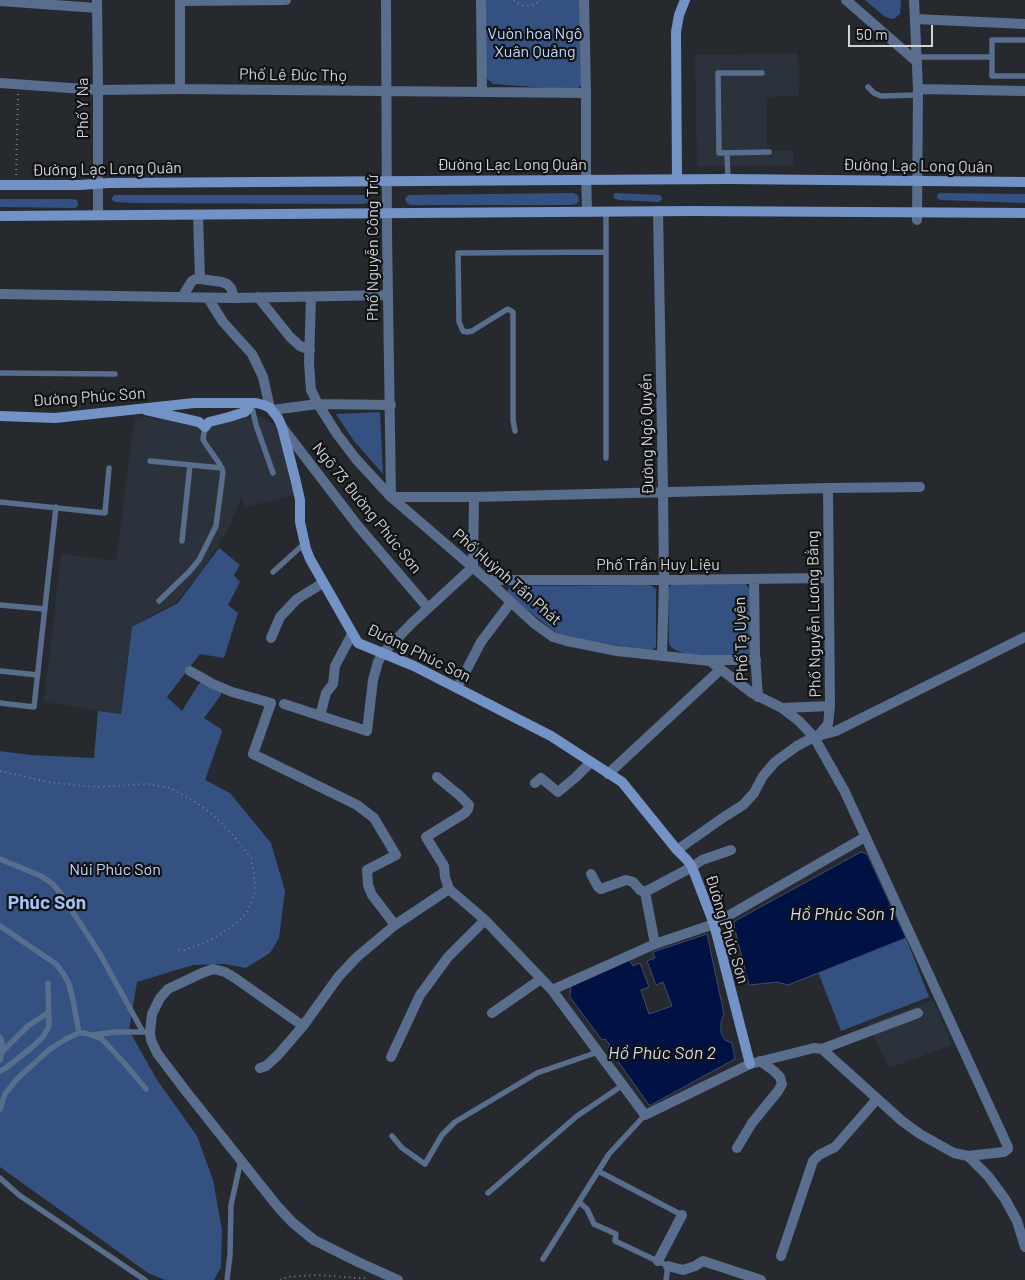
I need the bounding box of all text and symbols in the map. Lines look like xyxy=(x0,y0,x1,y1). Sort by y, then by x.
scale bar xyxy=(850,15,935,47)
park label: Vuòn hoa Ngô Xuân Quảng xyxy=(488,24,582,62)
text: 50 m xyxy=(856,25,888,43)
street label: Phố Lê Đức Thọ xyxy=(239,64,347,86)
street label: Phố Y Na xyxy=(73,77,93,139)
street label: Đường Lạc Long Quân xyxy=(437,155,587,175)
street label: Đường Lạc Long Quân xyxy=(843,155,993,177)
street label: Đường Lạc Long Quân xyxy=(32,158,182,180)
street label: Phố Nguyễn Công Trứ xyxy=(363,175,383,321)
street label: Đường Ngô Quyền xyxy=(636,373,658,495)
street label: Đường Phúc Sơn xyxy=(32,383,146,411)
street label: Ngõ 73 Đường Phúc Sơn xyxy=(308,439,426,577)
street label: Phố Huỳnh Tấn Phát xyxy=(449,525,565,629)
street label: Phố Nguyễn Lương Bằng xyxy=(803,530,825,698)
street label: Phố Trần Huy Liệu xyxy=(596,555,720,575)
street label: Phố Tạ Uyên xyxy=(730,596,752,682)
street label: Đường Phúc Sơn xyxy=(364,620,474,686)
park label: Núi Phúc Sơn xyxy=(69,860,161,880)
street label: Đường Phúc Sơn xyxy=(701,872,753,986)
district label: Phúc Sơn xyxy=(8,892,86,914)
water label: Hồ Phúc Sơn 1 xyxy=(790,903,894,925)
water label: Hồ Phúc Sơn 2 xyxy=(608,1042,716,1064)

